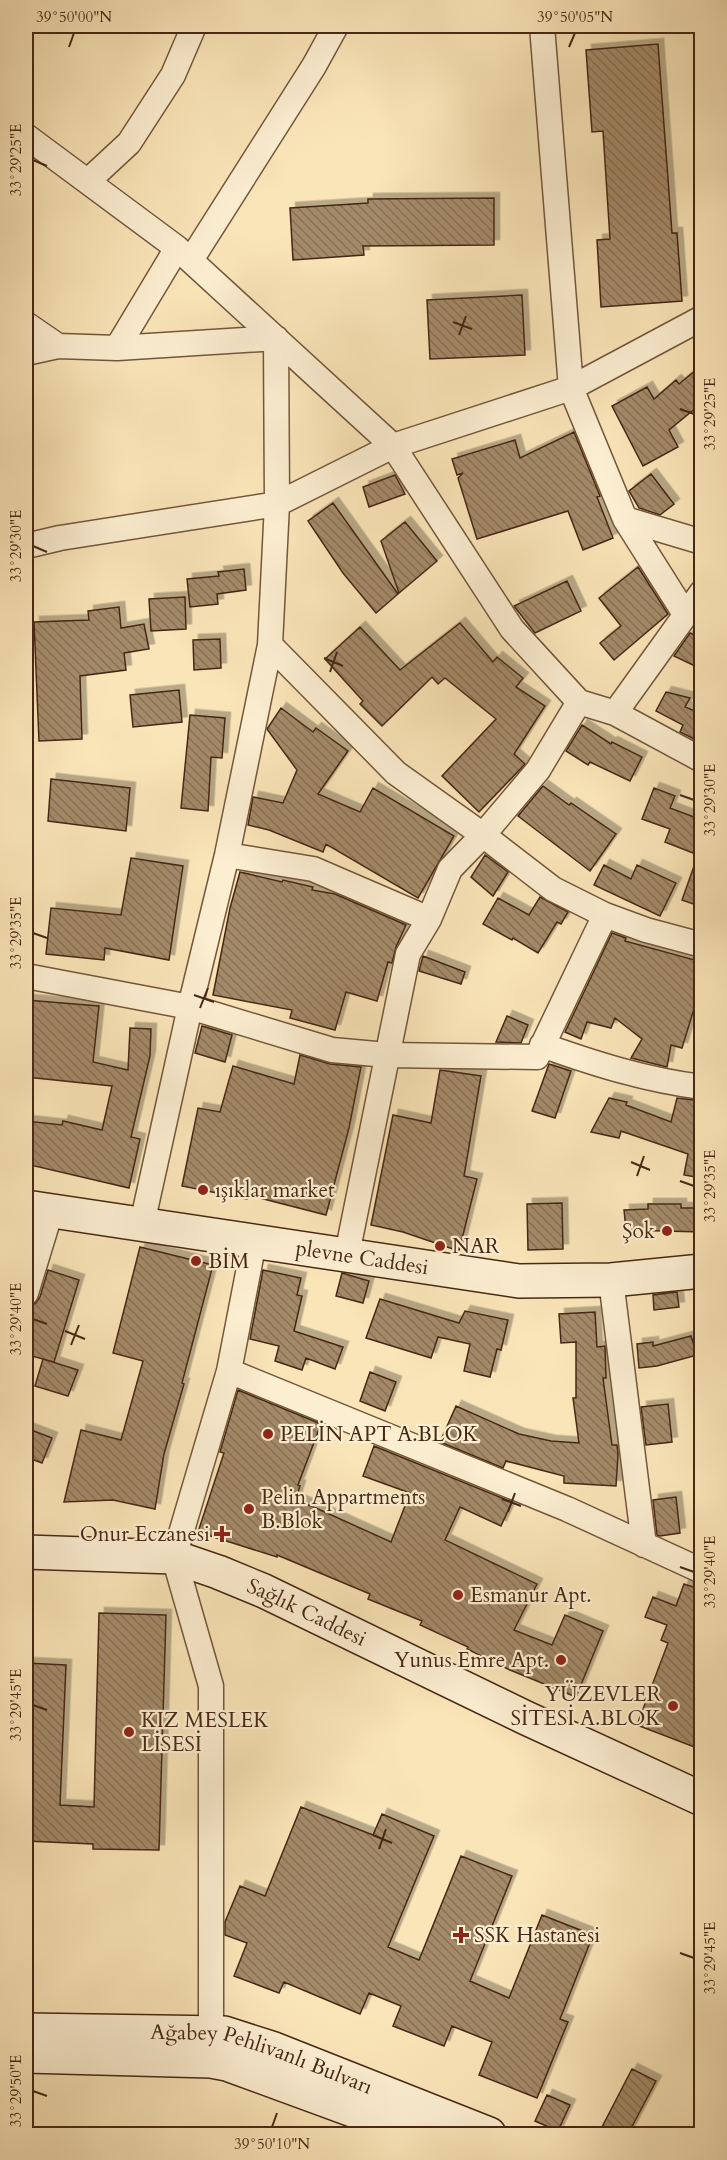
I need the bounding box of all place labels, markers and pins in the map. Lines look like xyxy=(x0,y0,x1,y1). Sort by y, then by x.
place label: ışıklar market xyxy=(215,1176,335,1205)
marker: ışıklar market xyxy=(196,1183,210,1197)
place label: Şok xyxy=(622,1217,656,1246)
marker: Şok xyxy=(660,1224,674,1238)
place label: NAR xyxy=(452,1232,500,1261)
marker: NAR xyxy=(433,1239,447,1253)
place label: BİM xyxy=(208,1247,249,1276)
marker: BİM xyxy=(189,1254,203,1268)
place label: PELİN APT A.BLOK xyxy=(280,1420,479,1449)
marker: PELİN APT A.BLOK xyxy=(261,1427,275,1441)
place label: Pelin Appartments B.Blok xyxy=(261,1483,425,1536)
marker: Pelin Appartments B.Blok xyxy=(242,1502,256,1516)
place label: Onur Eczanesi xyxy=(80,1520,210,1549)
marker: Onur Eczanesi xyxy=(215,1527,229,1541)
place label: Esmanur Apt. xyxy=(470,1581,592,1610)
marker: Esmanur Apt. xyxy=(451,1588,465,1602)
place label: Yunus Emre Apt. xyxy=(394,1646,549,1675)
marker: Yunus Emre Apt. xyxy=(554,1653,568,1667)
place label: YÜZEVLER SİTESİ A.BLOK xyxy=(511,1680,661,1733)
marker: YÜZEVLER SİTESİ A.BLOK xyxy=(666,1699,680,1713)
place label: KIZ MESLEK LİSESİ xyxy=(141,1706,269,1759)
marker: KIZ MESLEK LİSESİ xyxy=(122,1725,136,1739)
place label: SSK Hastanesi xyxy=(474,1921,600,1950)
marker: SSK Hastanesi xyxy=(452,1926,470,1944)

